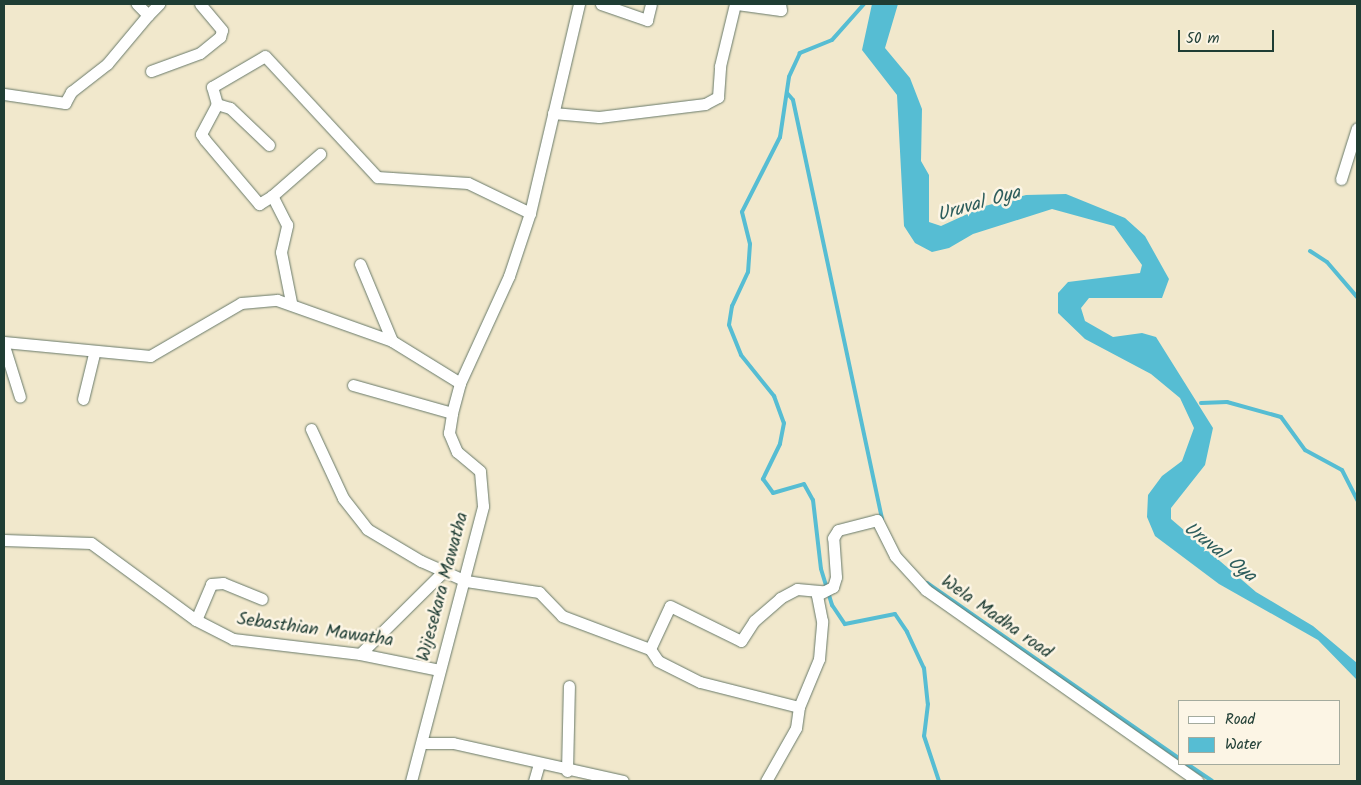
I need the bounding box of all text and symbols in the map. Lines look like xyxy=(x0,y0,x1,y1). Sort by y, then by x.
scale bar xyxy=(1181,20,1277,52)
text: 50 m xyxy=(1186,27,1220,51)
water label: Uruval Oya xyxy=(935,182,1023,228)
street label: Wijesekara Mawatha xyxy=(414,510,474,664)
water label: Uruval Oya xyxy=(1178,518,1260,588)
street label: Wela Madha road xyxy=(936,572,1056,664)
street label: Sebasthian Mawatha xyxy=(235,609,395,653)
legend xyxy=(1178,700,1341,765)
text: Road xyxy=(1225,708,1255,732)
text: Water xyxy=(1225,733,1261,757)

